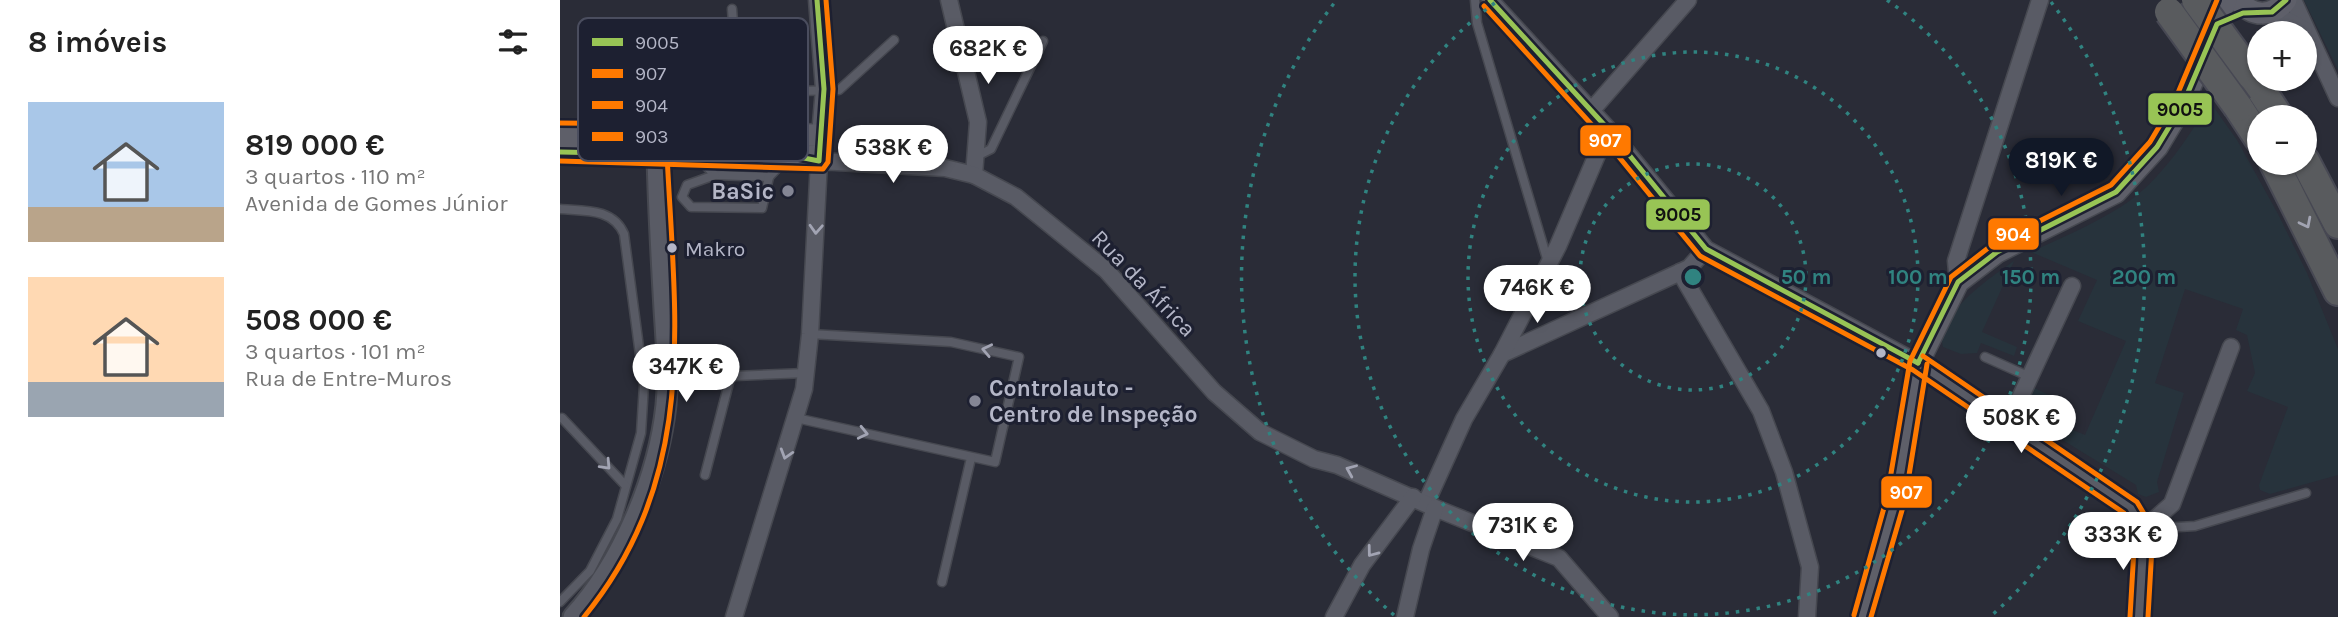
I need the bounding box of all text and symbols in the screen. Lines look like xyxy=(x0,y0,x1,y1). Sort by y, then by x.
legend xyxy=(578,18,808,161)
map controls xyxy=(2247,21,2317,175)
button: + xyxy=(2247,21,2317,91)
icon: filters xyxy=(494,23,532,61)
text: 8 imóveis xyxy=(28,24,167,60)
pin: 682K € xyxy=(931,27,1045,86)
text: 9005 xyxy=(635,32,679,54)
text: 682K € xyxy=(949,35,1027,62)
text: 907 xyxy=(635,63,666,85)
line badge: 9005 xyxy=(2147,92,2213,126)
text: 904 xyxy=(635,95,668,117)
text: 9005 xyxy=(2157,99,2203,121)
button: − xyxy=(2247,105,2317,175)
line badge: 907 xyxy=(1579,124,1632,157)
pin: 538K € xyxy=(836,125,950,185)
text: 903 xyxy=(635,126,669,148)
text: 819 000 € xyxy=(245,127,385,163)
icon: home xyxy=(84,130,168,214)
text: 907 xyxy=(1588,130,1622,152)
text: 538K € xyxy=(854,134,932,161)
pin: 819K € xyxy=(2004,138,2118,198)
text: 819K € xyxy=(2025,147,2097,174)
text: 3 quartos · 110 m² xyxy=(245,163,426,190)
place label: BaSic xyxy=(711,178,774,205)
marker: BaSic xyxy=(780,183,796,199)
text: Avenida de Gomes Júnior xyxy=(245,190,508,217)
line badge: 9005 xyxy=(1645,198,1711,231)
text: 9005 xyxy=(1655,204,1701,226)
one-way arrow xyxy=(2298,216,2311,228)
line badge: 904 xyxy=(1987,217,2040,251)
one-way arrow xyxy=(808,224,823,235)
street label: Rua da África xyxy=(1086,224,1201,343)
text: 904 xyxy=(1996,224,2031,246)
place label: Makro xyxy=(685,237,745,261)
marker: Makro xyxy=(665,241,679,255)
centre of rings xyxy=(1681,265,1705,289)
text: 50 m xyxy=(1781,265,1831,289)
text: 100 m xyxy=(1888,265,1948,289)
text: 150 m xyxy=(2002,265,2060,289)
text: 200 m xyxy=(2112,265,2176,289)
pin: 746K € xyxy=(1480,266,1594,325)
text: 746K € xyxy=(1500,274,1574,301)
text: 508 000 € xyxy=(245,302,392,338)
icon: home xyxy=(84,305,168,389)
text: 3 quartos · 101 m² xyxy=(245,338,426,365)
one-way arrow xyxy=(981,343,993,358)
pin: 347K € xyxy=(629,344,743,404)
unlabelled marker xyxy=(1874,346,1888,360)
text: 347K € xyxy=(649,353,723,380)
text: Rua de Entre-Muros xyxy=(245,365,452,392)
place label: Controlauto - Centro de Inspeção xyxy=(989,375,1198,428)
marker: Controlauto - Centro de Inspeção xyxy=(967,393,983,409)
pin: 508K € xyxy=(1964,396,2078,455)
text: 508K € xyxy=(1982,404,2060,431)
one-way arrow xyxy=(857,425,869,439)
one-way arrow xyxy=(779,447,794,459)
one-way arrow xyxy=(597,457,610,470)
one-way arrow xyxy=(1345,464,1358,478)
line badge: 907 xyxy=(1880,475,1933,509)
text: 907 xyxy=(1889,482,1923,504)
pin: 731K € xyxy=(1466,504,1580,563)
text: 731K € xyxy=(1488,512,1558,539)
pin: 333K € xyxy=(2066,512,2180,572)
text: 333K € xyxy=(2084,521,2162,548)
one-way arrow xyxy=(1368,544,1381,556)

